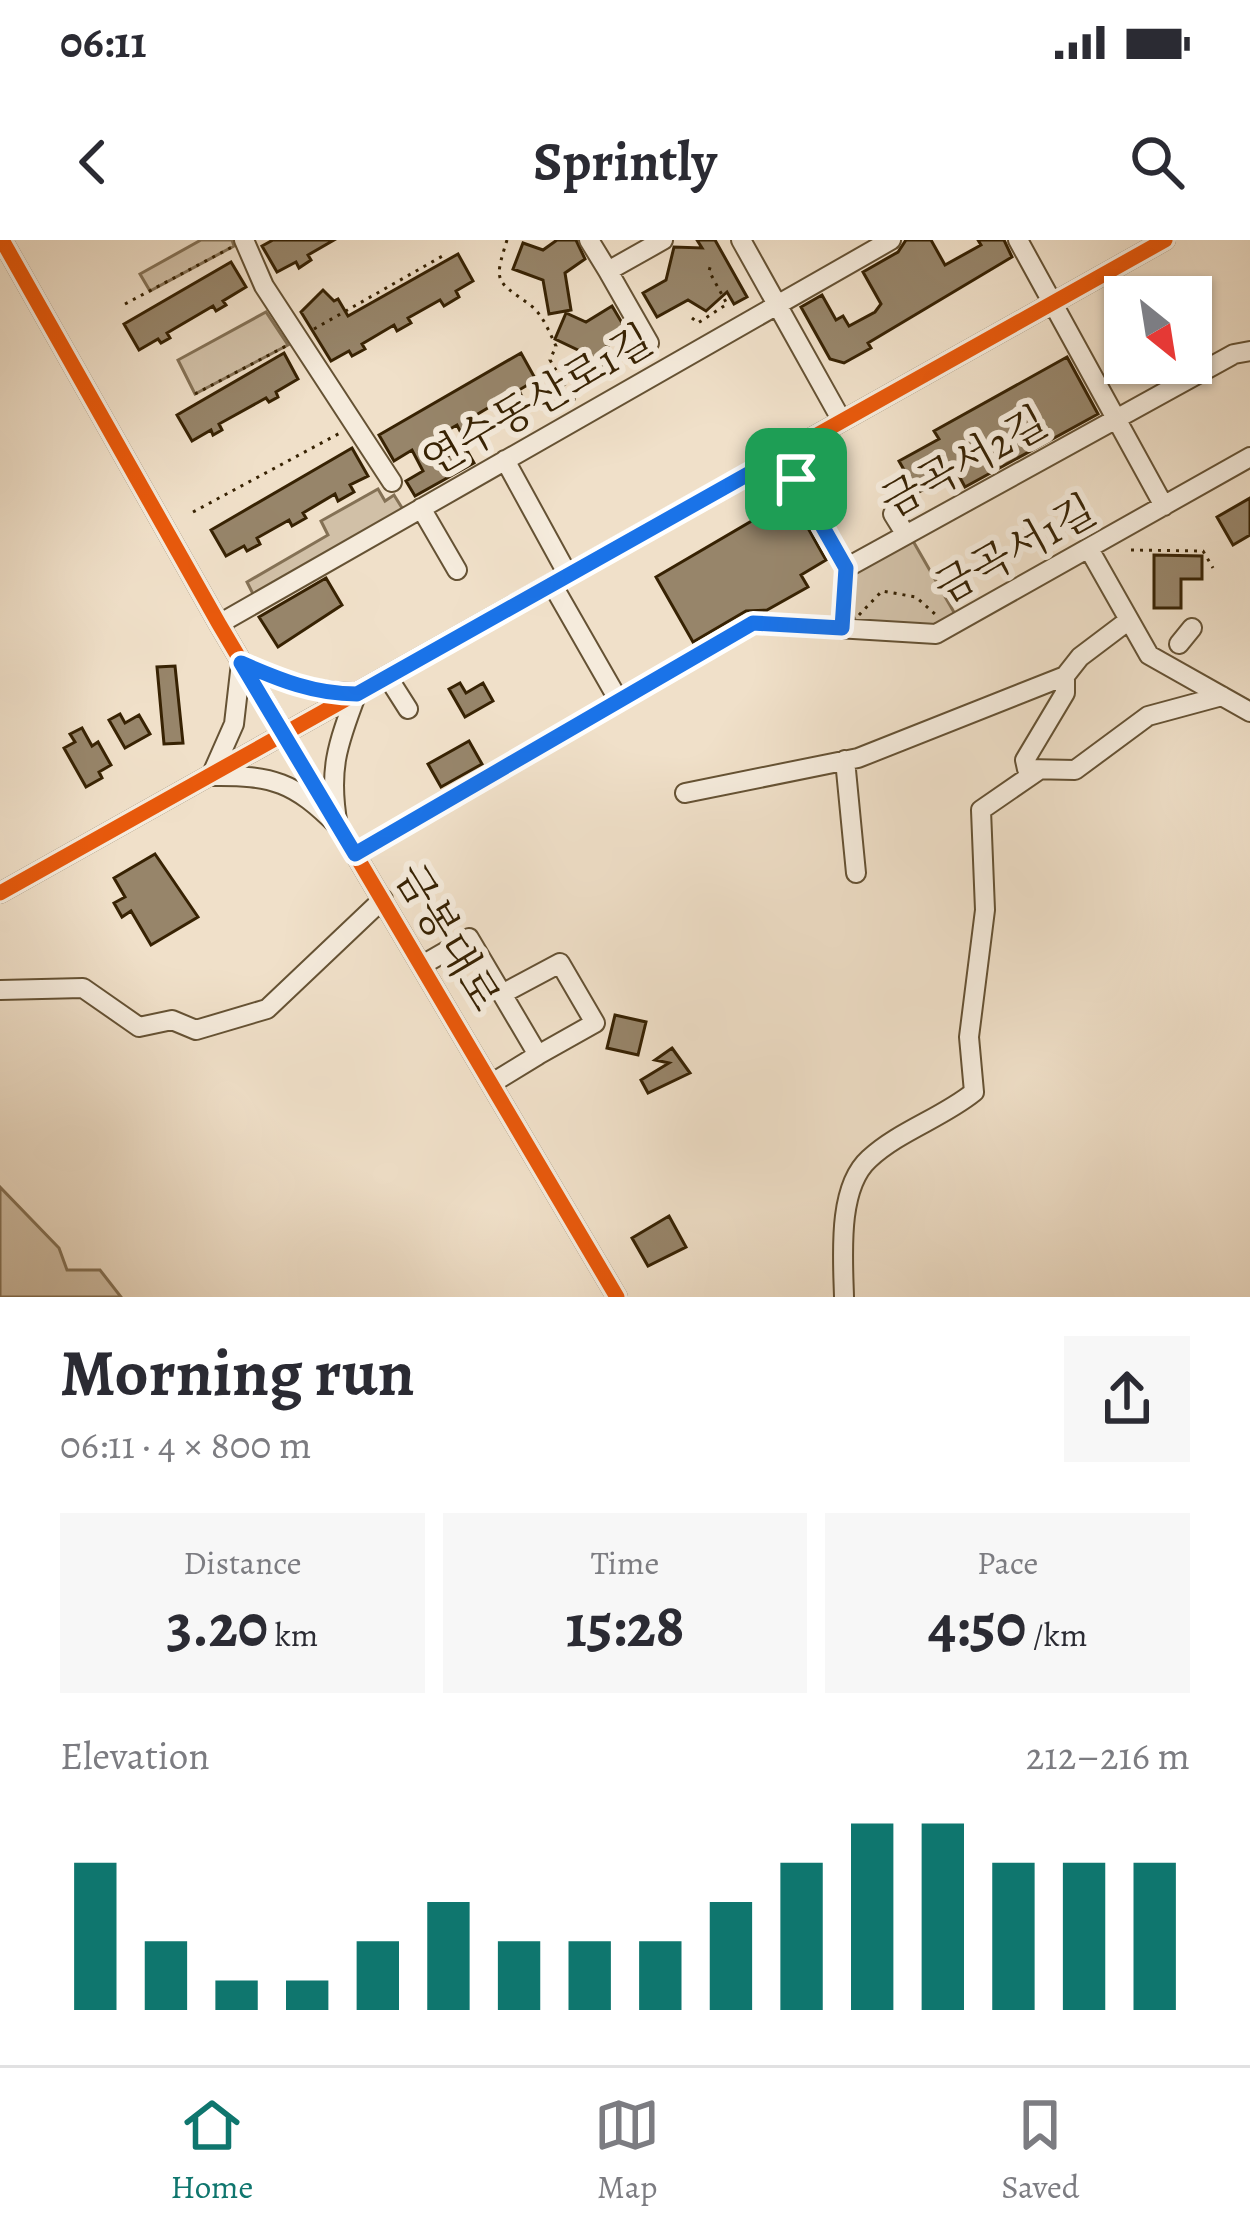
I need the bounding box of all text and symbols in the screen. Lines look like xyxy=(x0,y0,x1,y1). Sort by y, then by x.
text: 06:11 xyxy=(60,11,147,73)
text: Sprintly xyxy=(533,125,717,199)
icon: back xyxy=(60,129,126,195)
icon: search xyxy=(1124,129,1190,195)
north arrow xyxy=(1104,276,1212,384)
map controls xyxy=(1104,276,1212,384)
street label: 연수동산로1길 xyxy=(411,311,663,489)
street label: 금곡서2길 xyxy=(870,393,1058,531)
pin xyxy=(745,428,847,530)
icon: arrive xyxy=(763,446,829,512)
street label: 금곡서1길 xyxy=(924,481,1106,617)
street label: 금봉대로 xyxy=(382,853,514,1021)
text: Morning run xyxy=(60,1328,415,1418)
button: share xyxy=(1064,1336,1190,1462)
text: 06:11 · 4 × 800 m xyxy=(60,1418,311,1471)
text: Distance xyxy=(183,1540,302,1585)
text: Time xyxy=(591,1540,659,1585)
text: Pace xyxy=(977,1540,1038,1585)
text: 3.20 xyxy=(166,1585,268,1667)
text: 15:28 xyxy=(565,1585,685,1667)
text: 4:50 xyxy=(928,1585,1026,1667)
text: km xyxy=(268,1612,318,1657)
text: /km xyxy=(1026,1612,1087,1657)
text: Elevation xyxy=(60,1729,210,1782)
text: 212–216 m xyxy=(1026,1729,1190,1782)
tab: Home xyxy=(170,2092,253,2209)
tab: Map xyxy=(594,2092,660,2209)
tab: Saved xyxy=(1001,2092,1080,2209)

